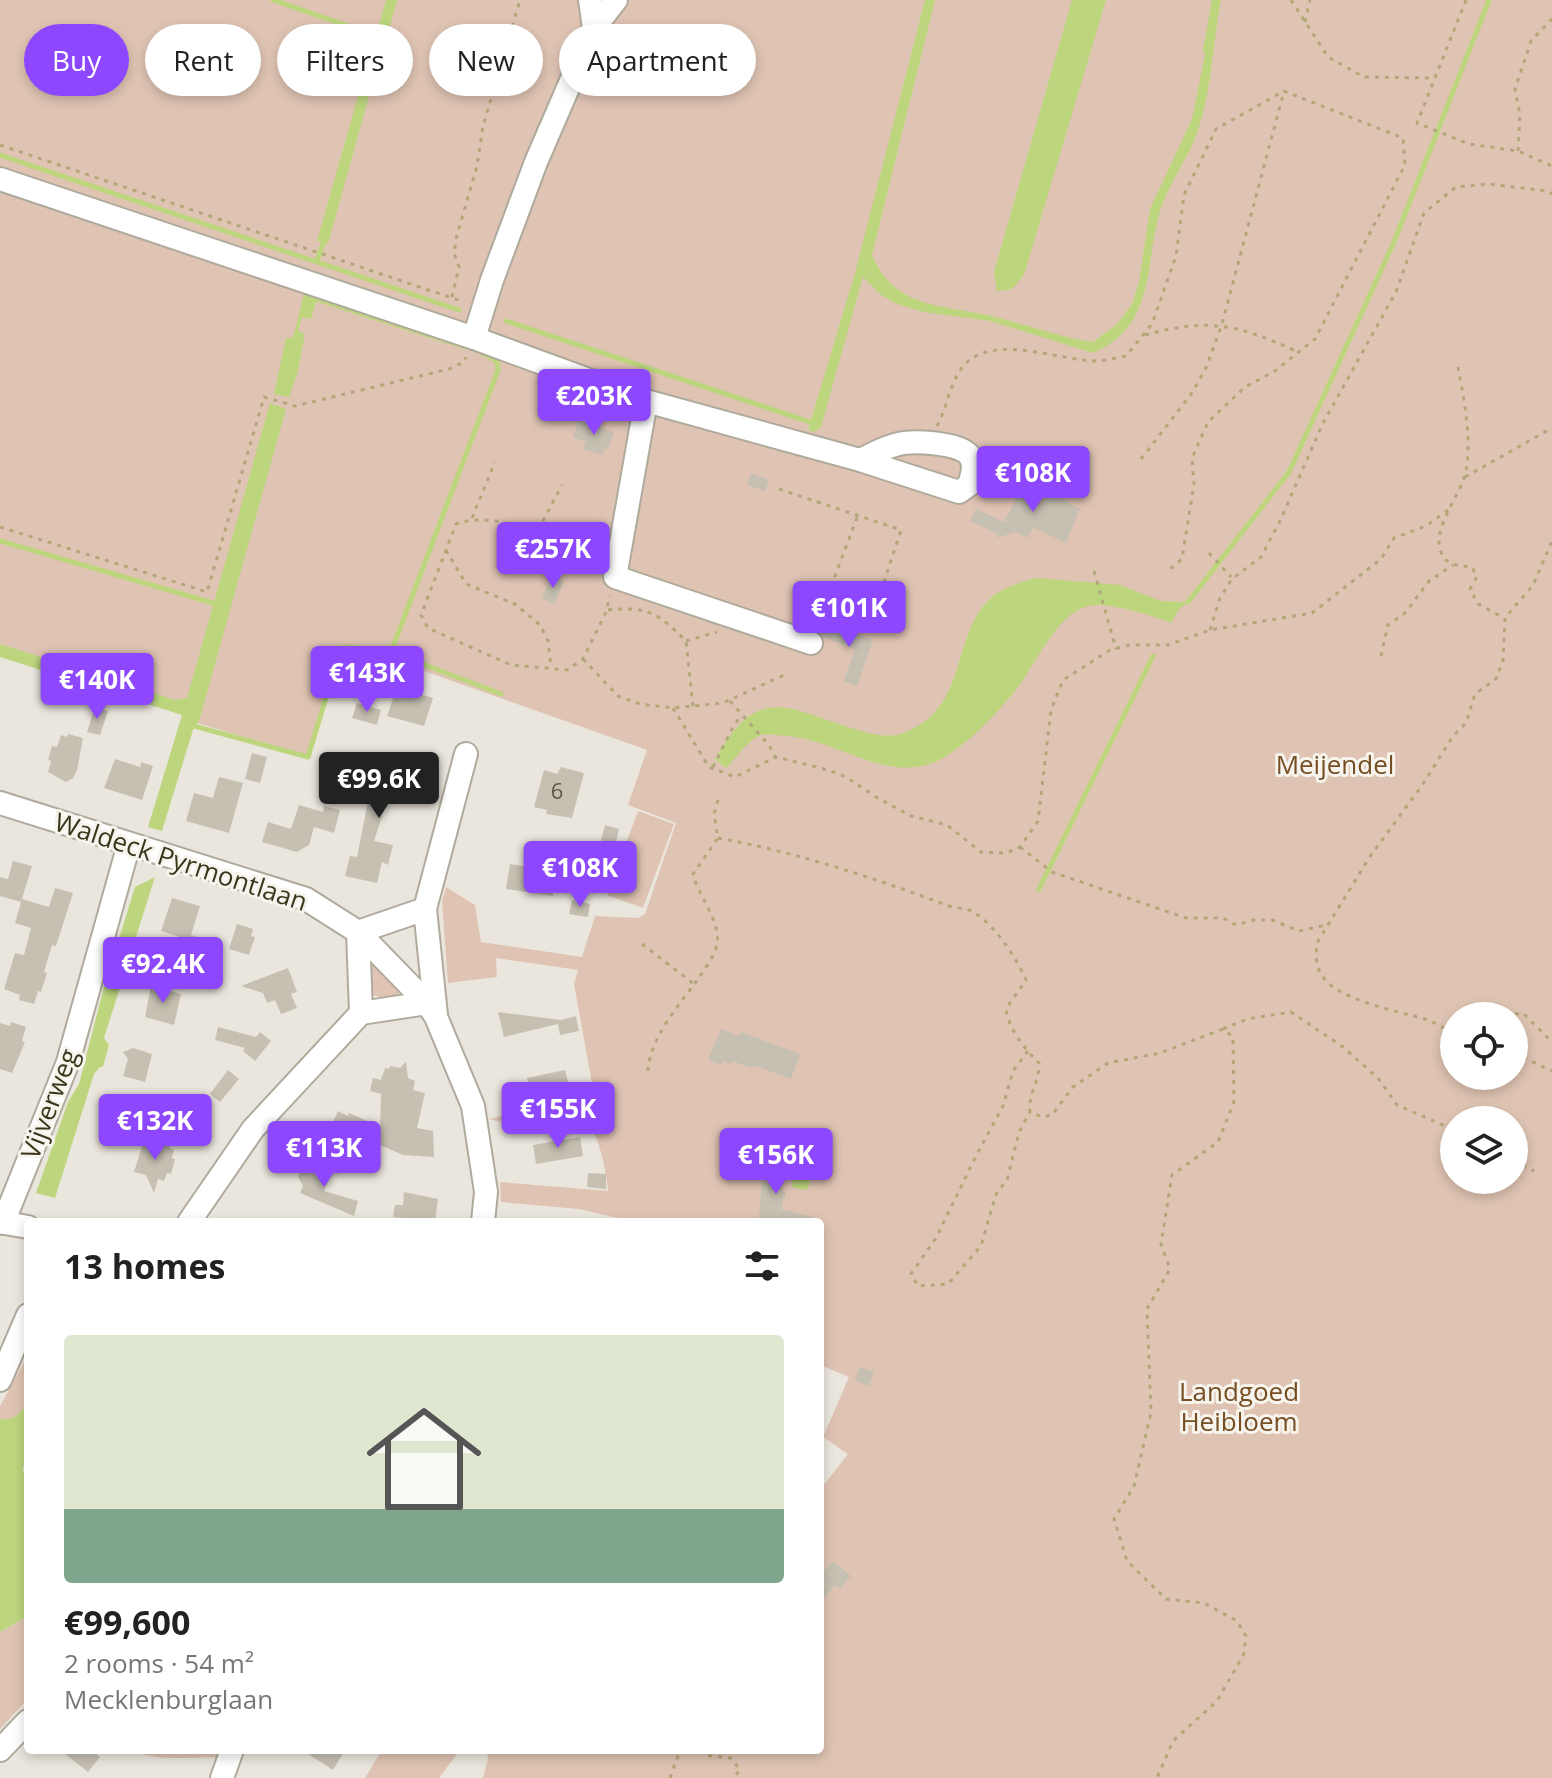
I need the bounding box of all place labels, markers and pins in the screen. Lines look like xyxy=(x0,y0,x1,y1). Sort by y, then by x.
pin: €203K xyxy=(538,369,650,437)
pin: €108K xyxy=(977,446,1089,514)
pin: €257K xyxy=(497,522,609,590)
pin: €101K xyxy=(793,581,905,649)
pin: €143K xyxy=(311,646,423,714)
pin: €140K xyxy=(41,653,153,721)
pin: €99.6K xyxy=(314,752,444,820)
pin: €108K xyxy=(524,841,636,909)
pin: €92.4K xyxy=(98,937,228,1005)
pin: €155K xyxy=(502,1082,614,1150)
pin: €132K xyxy=(99,1094,211,1162)
pin: €113K xyxy=(268,1121,380,1189)
pin: €156K xyxy=(720,1128,832,1196)

